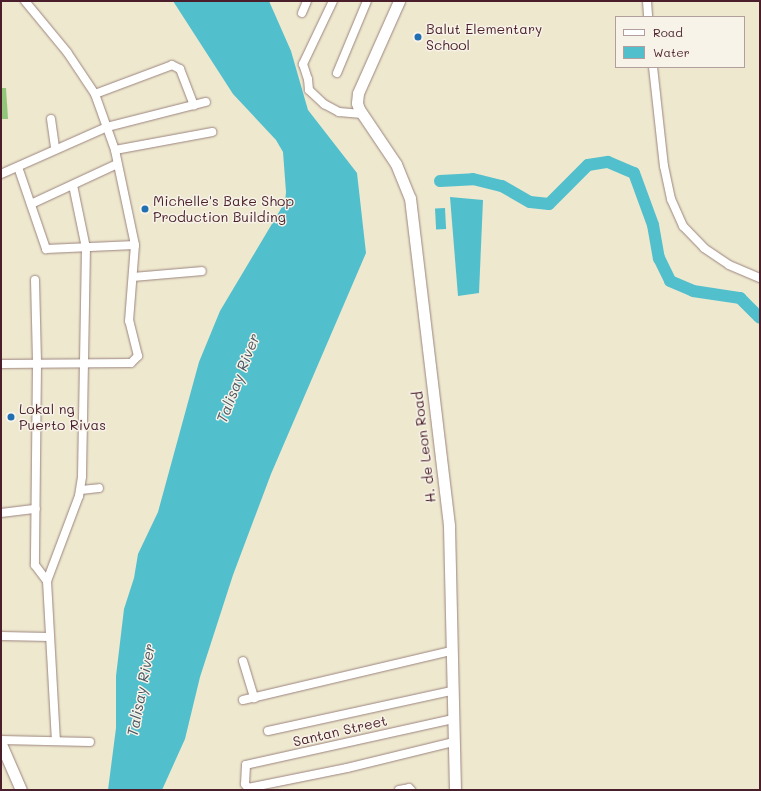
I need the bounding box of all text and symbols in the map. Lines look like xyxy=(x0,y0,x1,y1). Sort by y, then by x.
legend xyxy=(615,16,745,68)
place label: Balut Elementary School xyxy=(426,21,542,54)
text: Road xyxy=(653,24,683,40)
marker: Balut Elementary School xyxy=(413,32,423,42)
text: Water xyxy=(653,44,690,60)
place label: Michelle's Bake Shop Production Building xyxy=(153,193,294,226)
marker: Michelle's Bake Shop Production Building xyxy=(140,204,150,214)
water label: Talisay River xyxy=(213,331,263,425)
street label: H. de Leon Road xyxy=(409,390,439,504)
place label: Lokal ng Puerto Rivas xyxy=(19,401,106,434)
marker: Lokal ng Puerto Rivas xyxy=(6,412,16,422)
water label: Talisay River xyxy=(123,642,159,738)
street label: Santan Street xyxy=(291,712,389,750)

